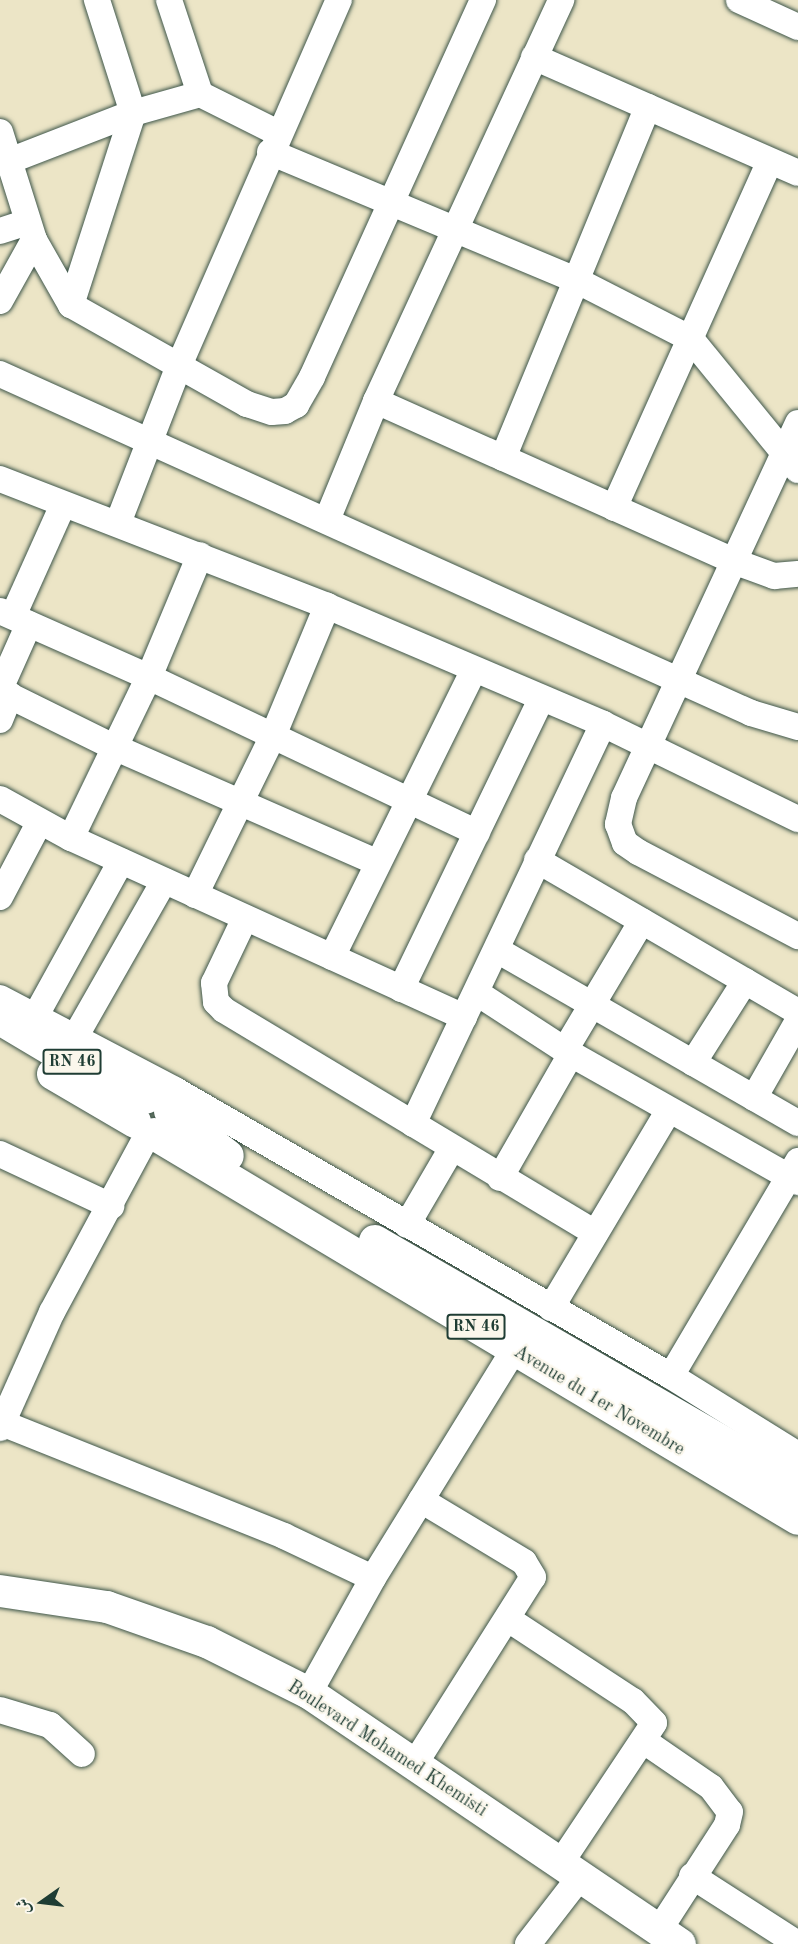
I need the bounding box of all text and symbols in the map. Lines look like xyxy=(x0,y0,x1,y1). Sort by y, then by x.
road number: RN 46 xyxy=(42,1049,102,1075)
road number: RN 46 xyxy=(446,1314,506,1340)
street label: Avenue du 1er Novembre xyxy=(510,1341,688,1461)
street label: Boulevard Mohamed Khemisti xyxy=(283,1676,491,1822)
north arrow xyxy=(12,1872,72,1932)
text: ش xyxy=(15,1897,34,1916)

